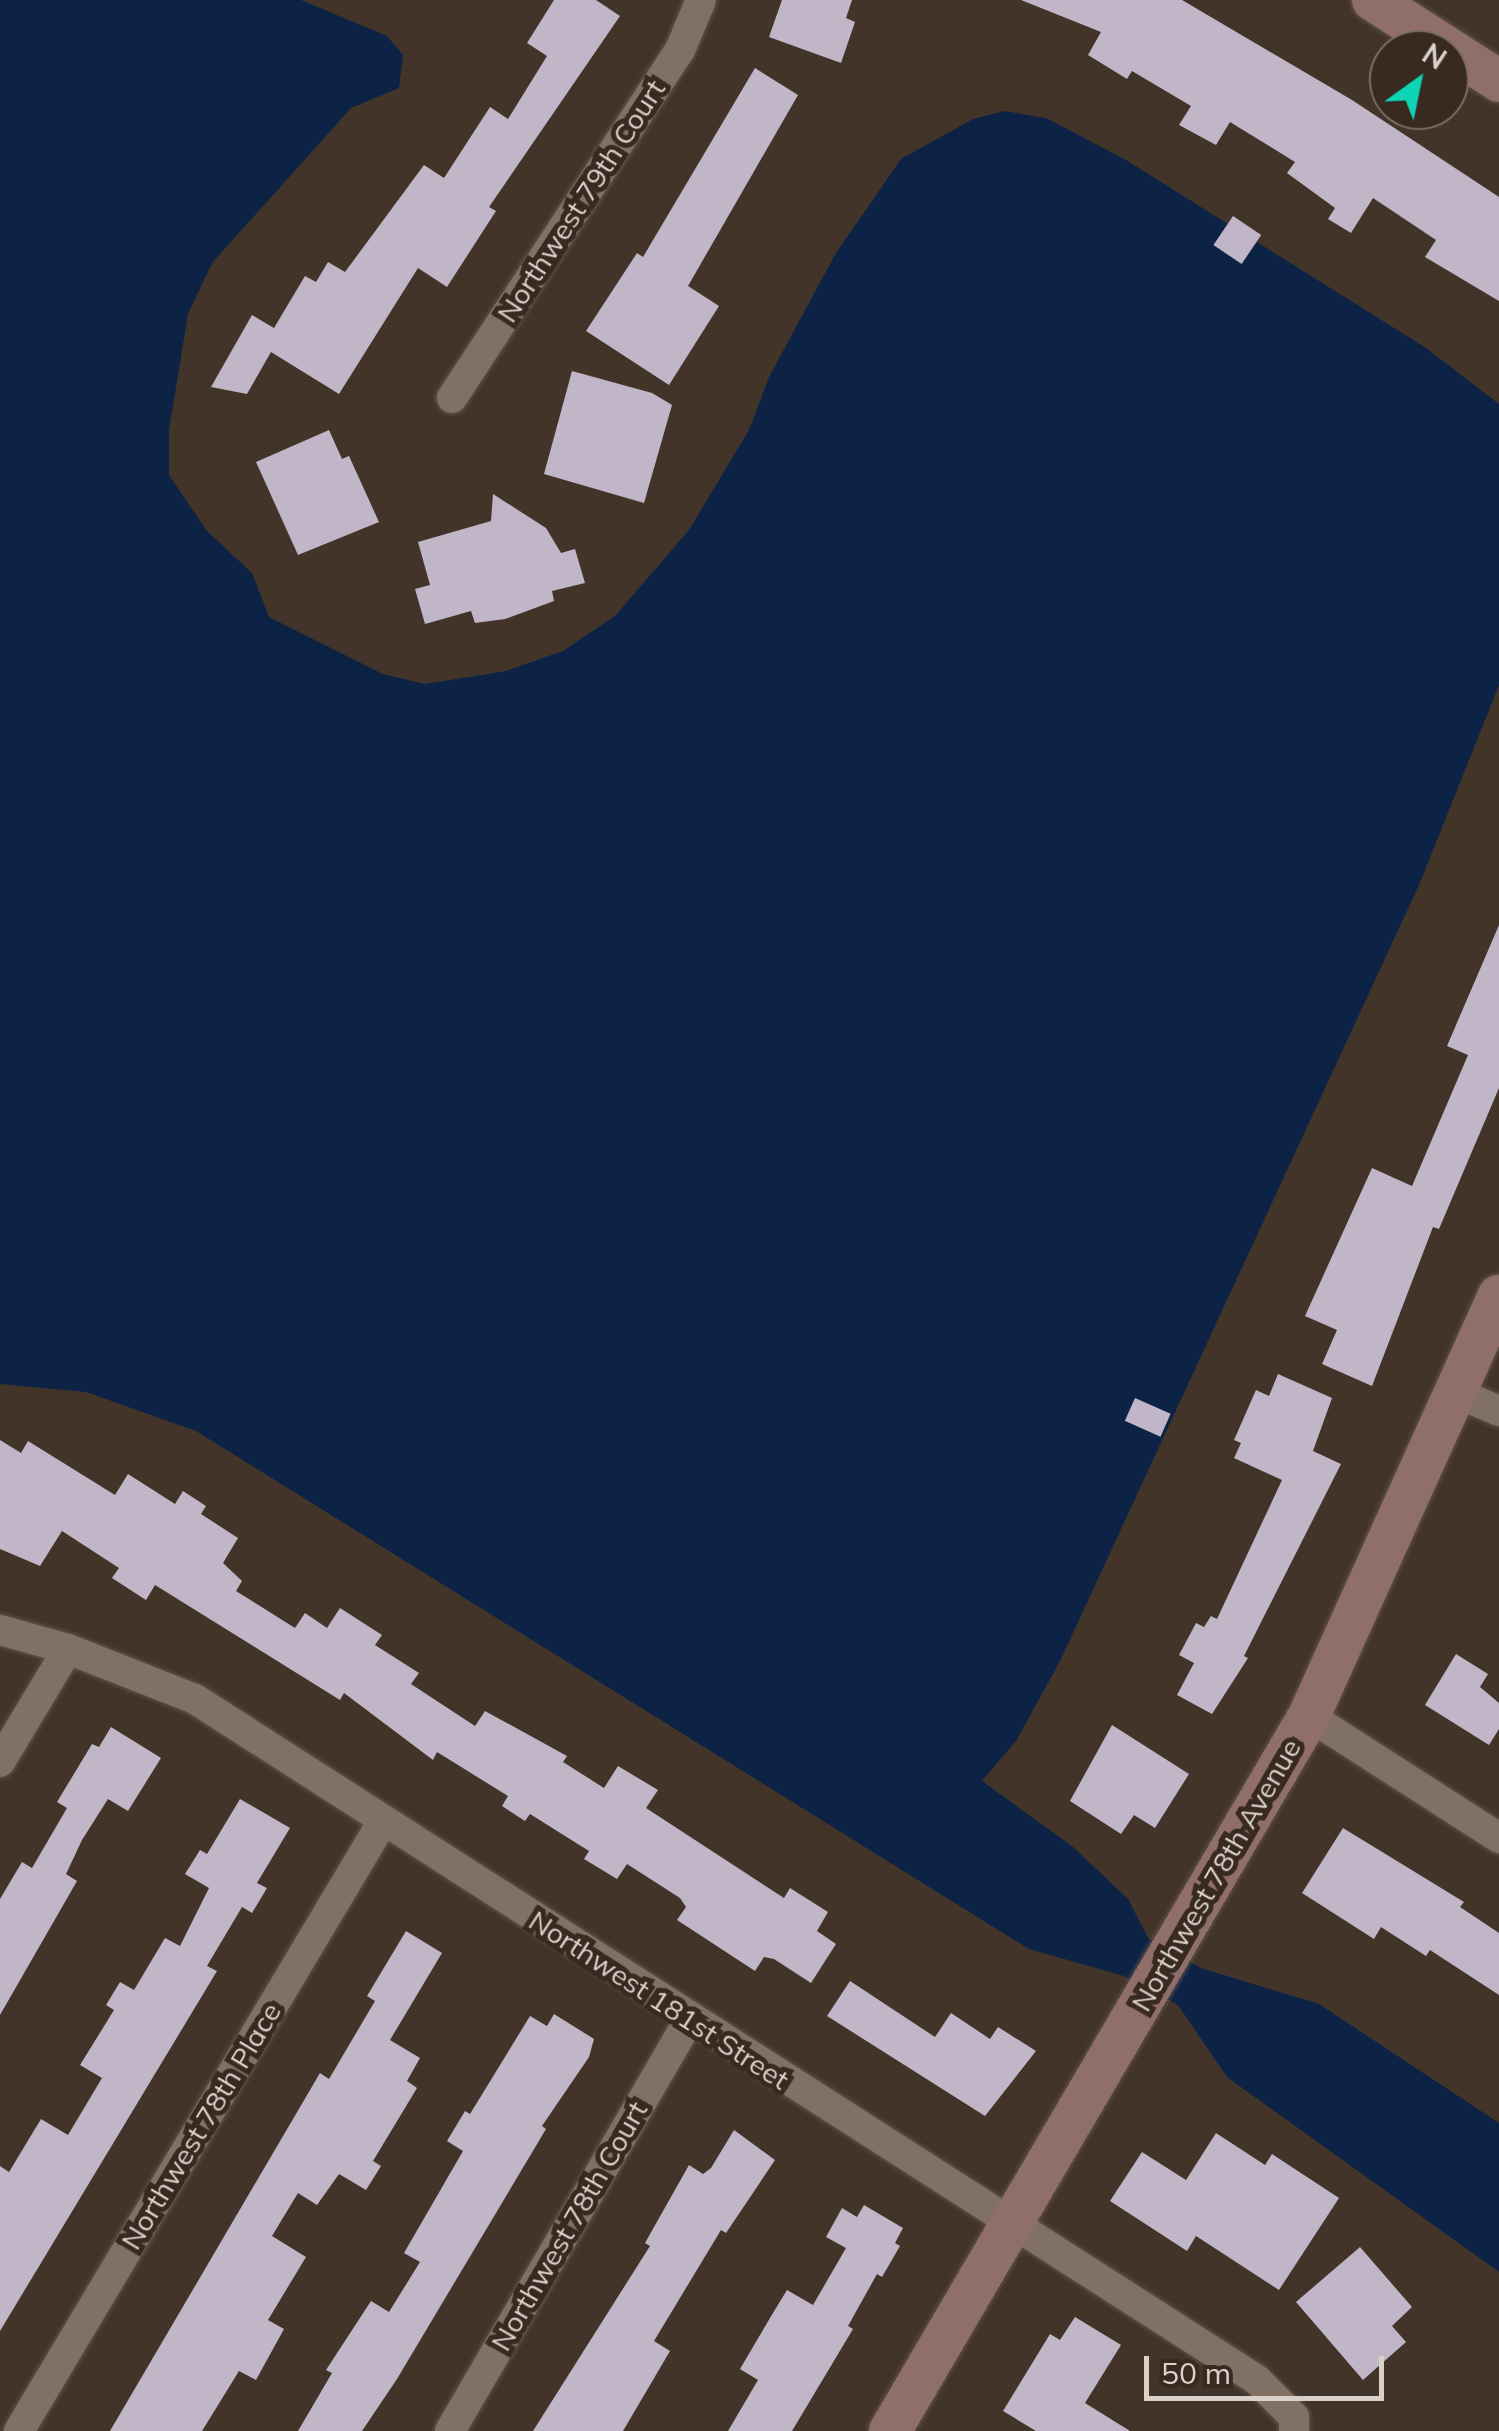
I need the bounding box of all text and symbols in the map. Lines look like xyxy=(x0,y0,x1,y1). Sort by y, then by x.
north arrow xyxy=(1369,30,1469,130)
text: N xyxy=(1416,36,1453,77)
street label: Northwest 79th Court xyxy=(490,74,672,328)
street label: Northwest 78th Avenue xyxy=(1124,1733,1308,2017)
street label: Northwest 181st Street xyxy=(523,1903,795,2097)
street label: Northwest 78th Place xyxy=(114,1997,288,2255)
street label: Northwest 78th Court xyxy=(484,2095,654,2357)
scale bar xyxy=(1149,2336,1389,2398)
text: 50 m xyxy=(1161,2354,1231,2392)

